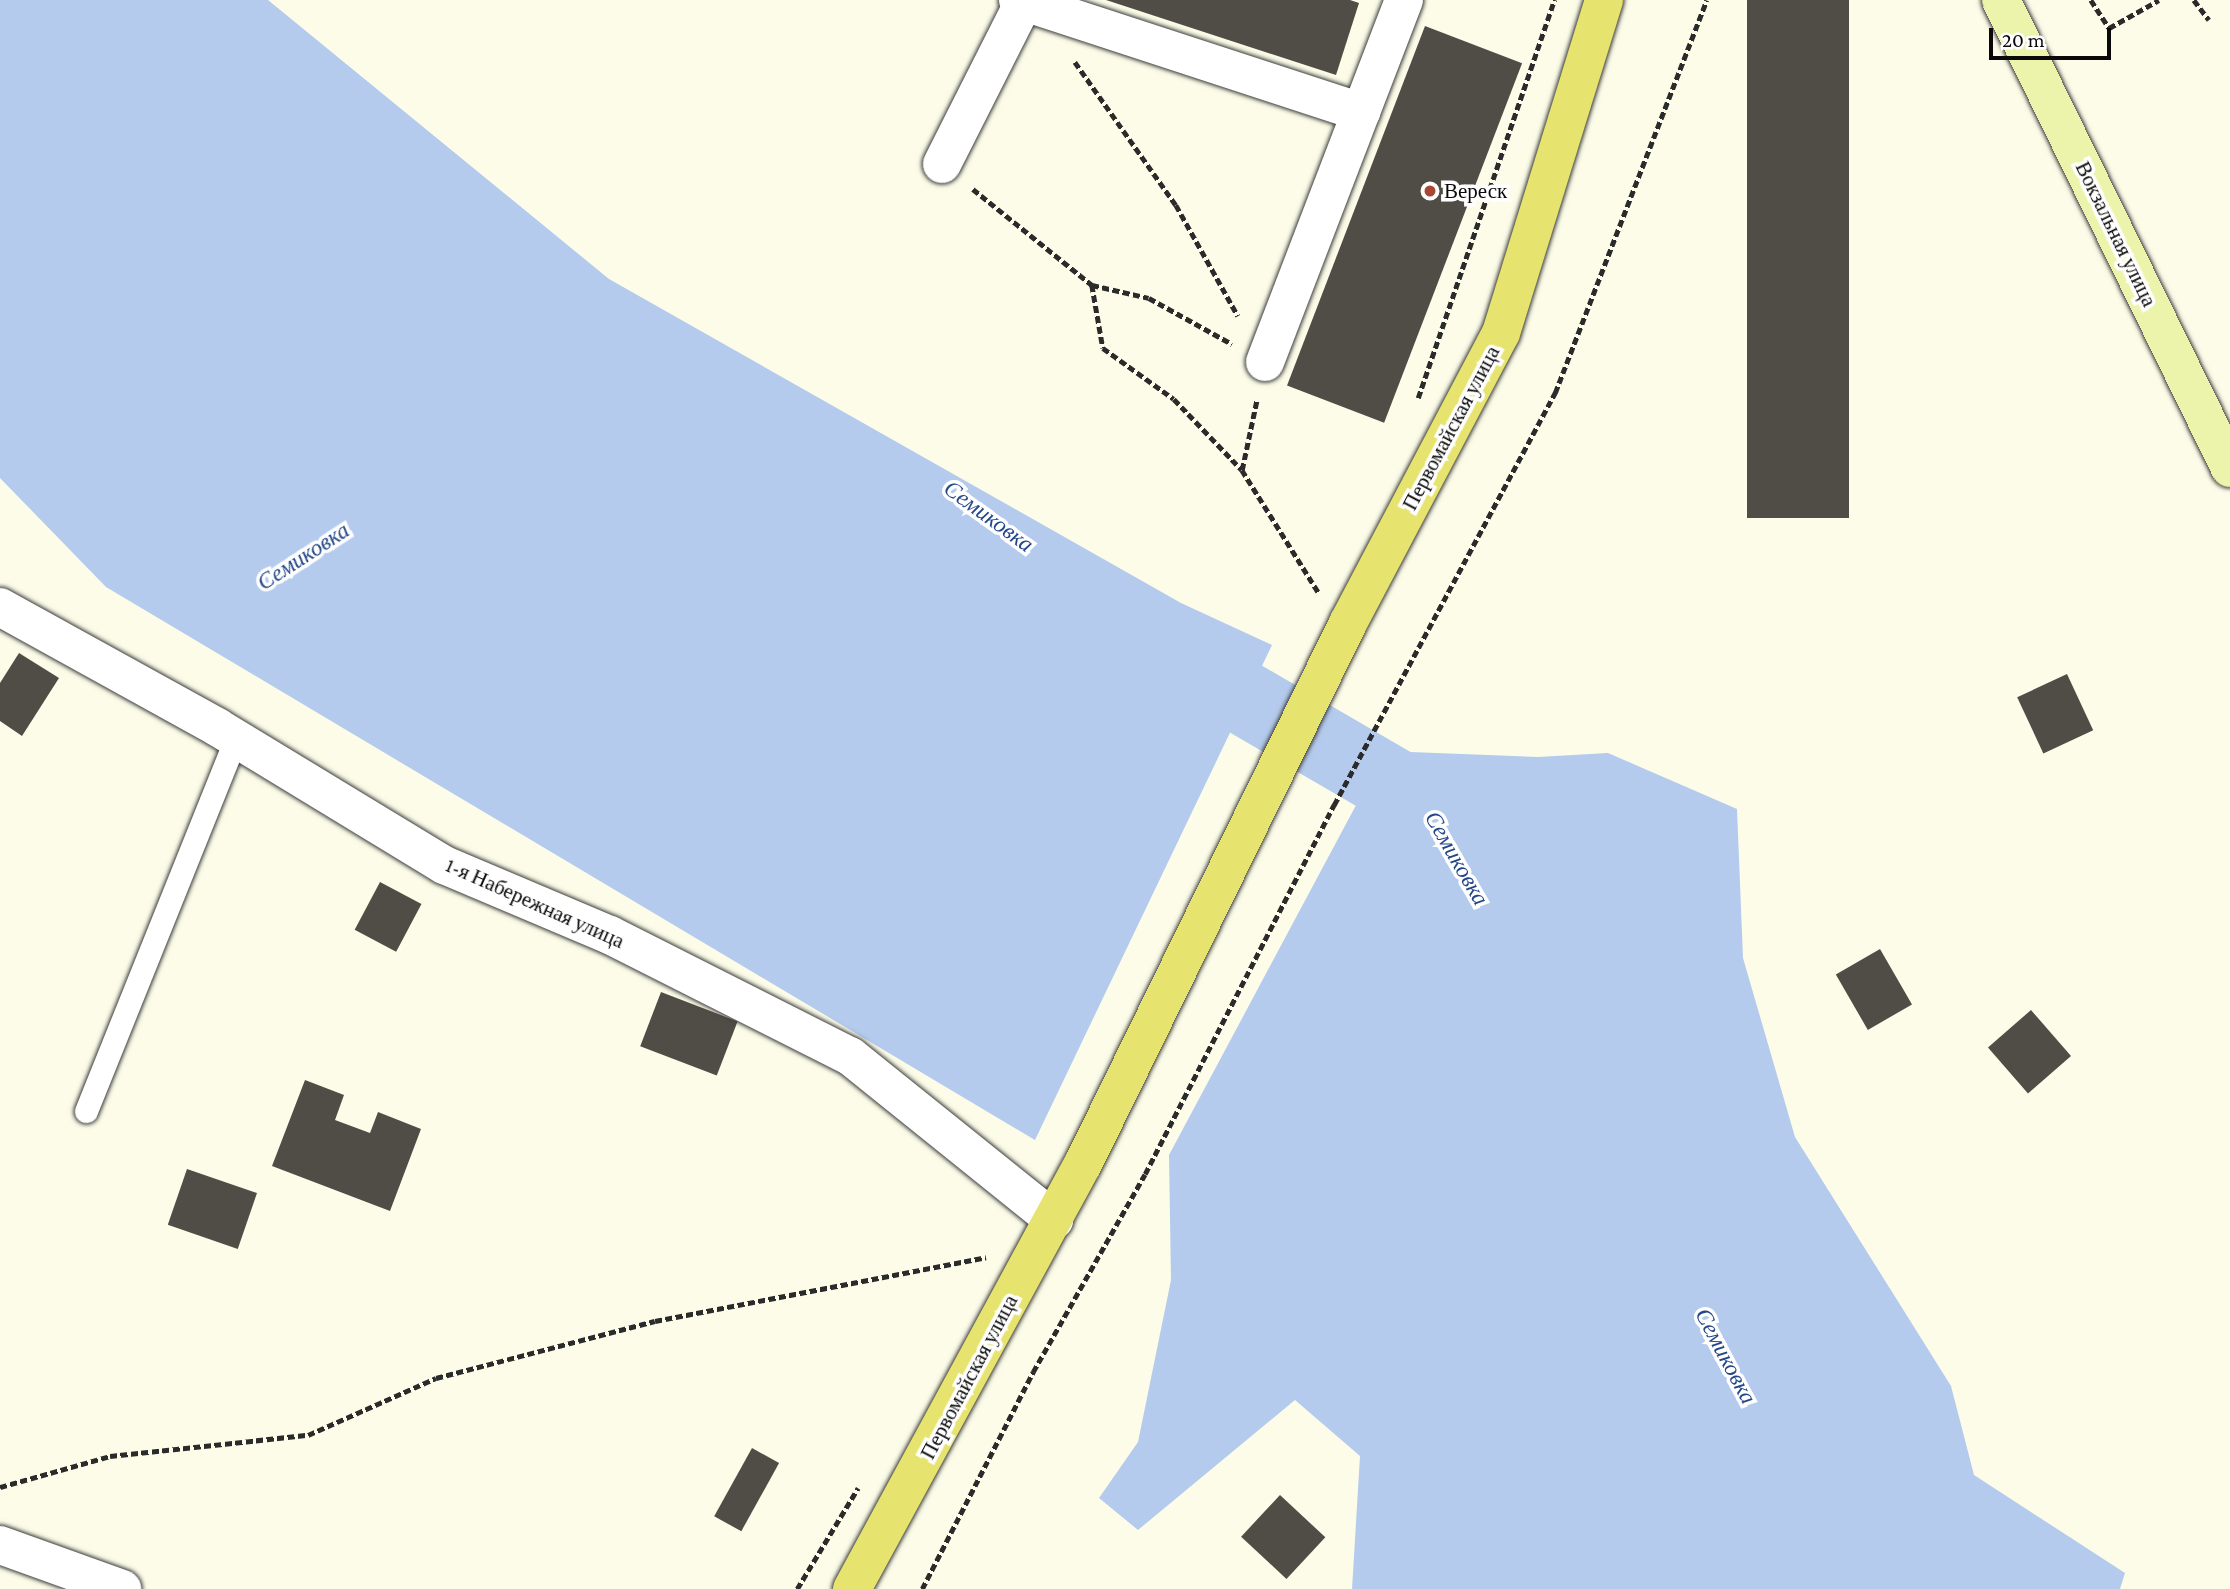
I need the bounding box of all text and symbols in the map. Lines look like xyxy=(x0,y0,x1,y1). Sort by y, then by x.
scale bar xyxy=(1992,14,2114,58)
text: 20 m xyxy=(2002,28,2045,52)
street label: Вокзальная улица xyxy=(2070,157,2162,311)
place label: Вереск xyxy=(1444,178,1507,204)
marker: Вереск xyxy=(1422,183,1438,199)
street label: Первомайская улица xyxy=(1397,341,1505,515)
water label: Семиковка xyxy=(939,474,1039,558)
water label: Семиковка xyxy=(252,516,354,596)
water label: Семиковка xyxy=(1419,806,1495,910)
street label: 1-я Набережная улица xyxy=(442,852,628,954)
street label: Первомайская улица xyxy=(915,1290,1023,1464)
water label: Семиковка xyxy=(1689,1303,1763,1409)

